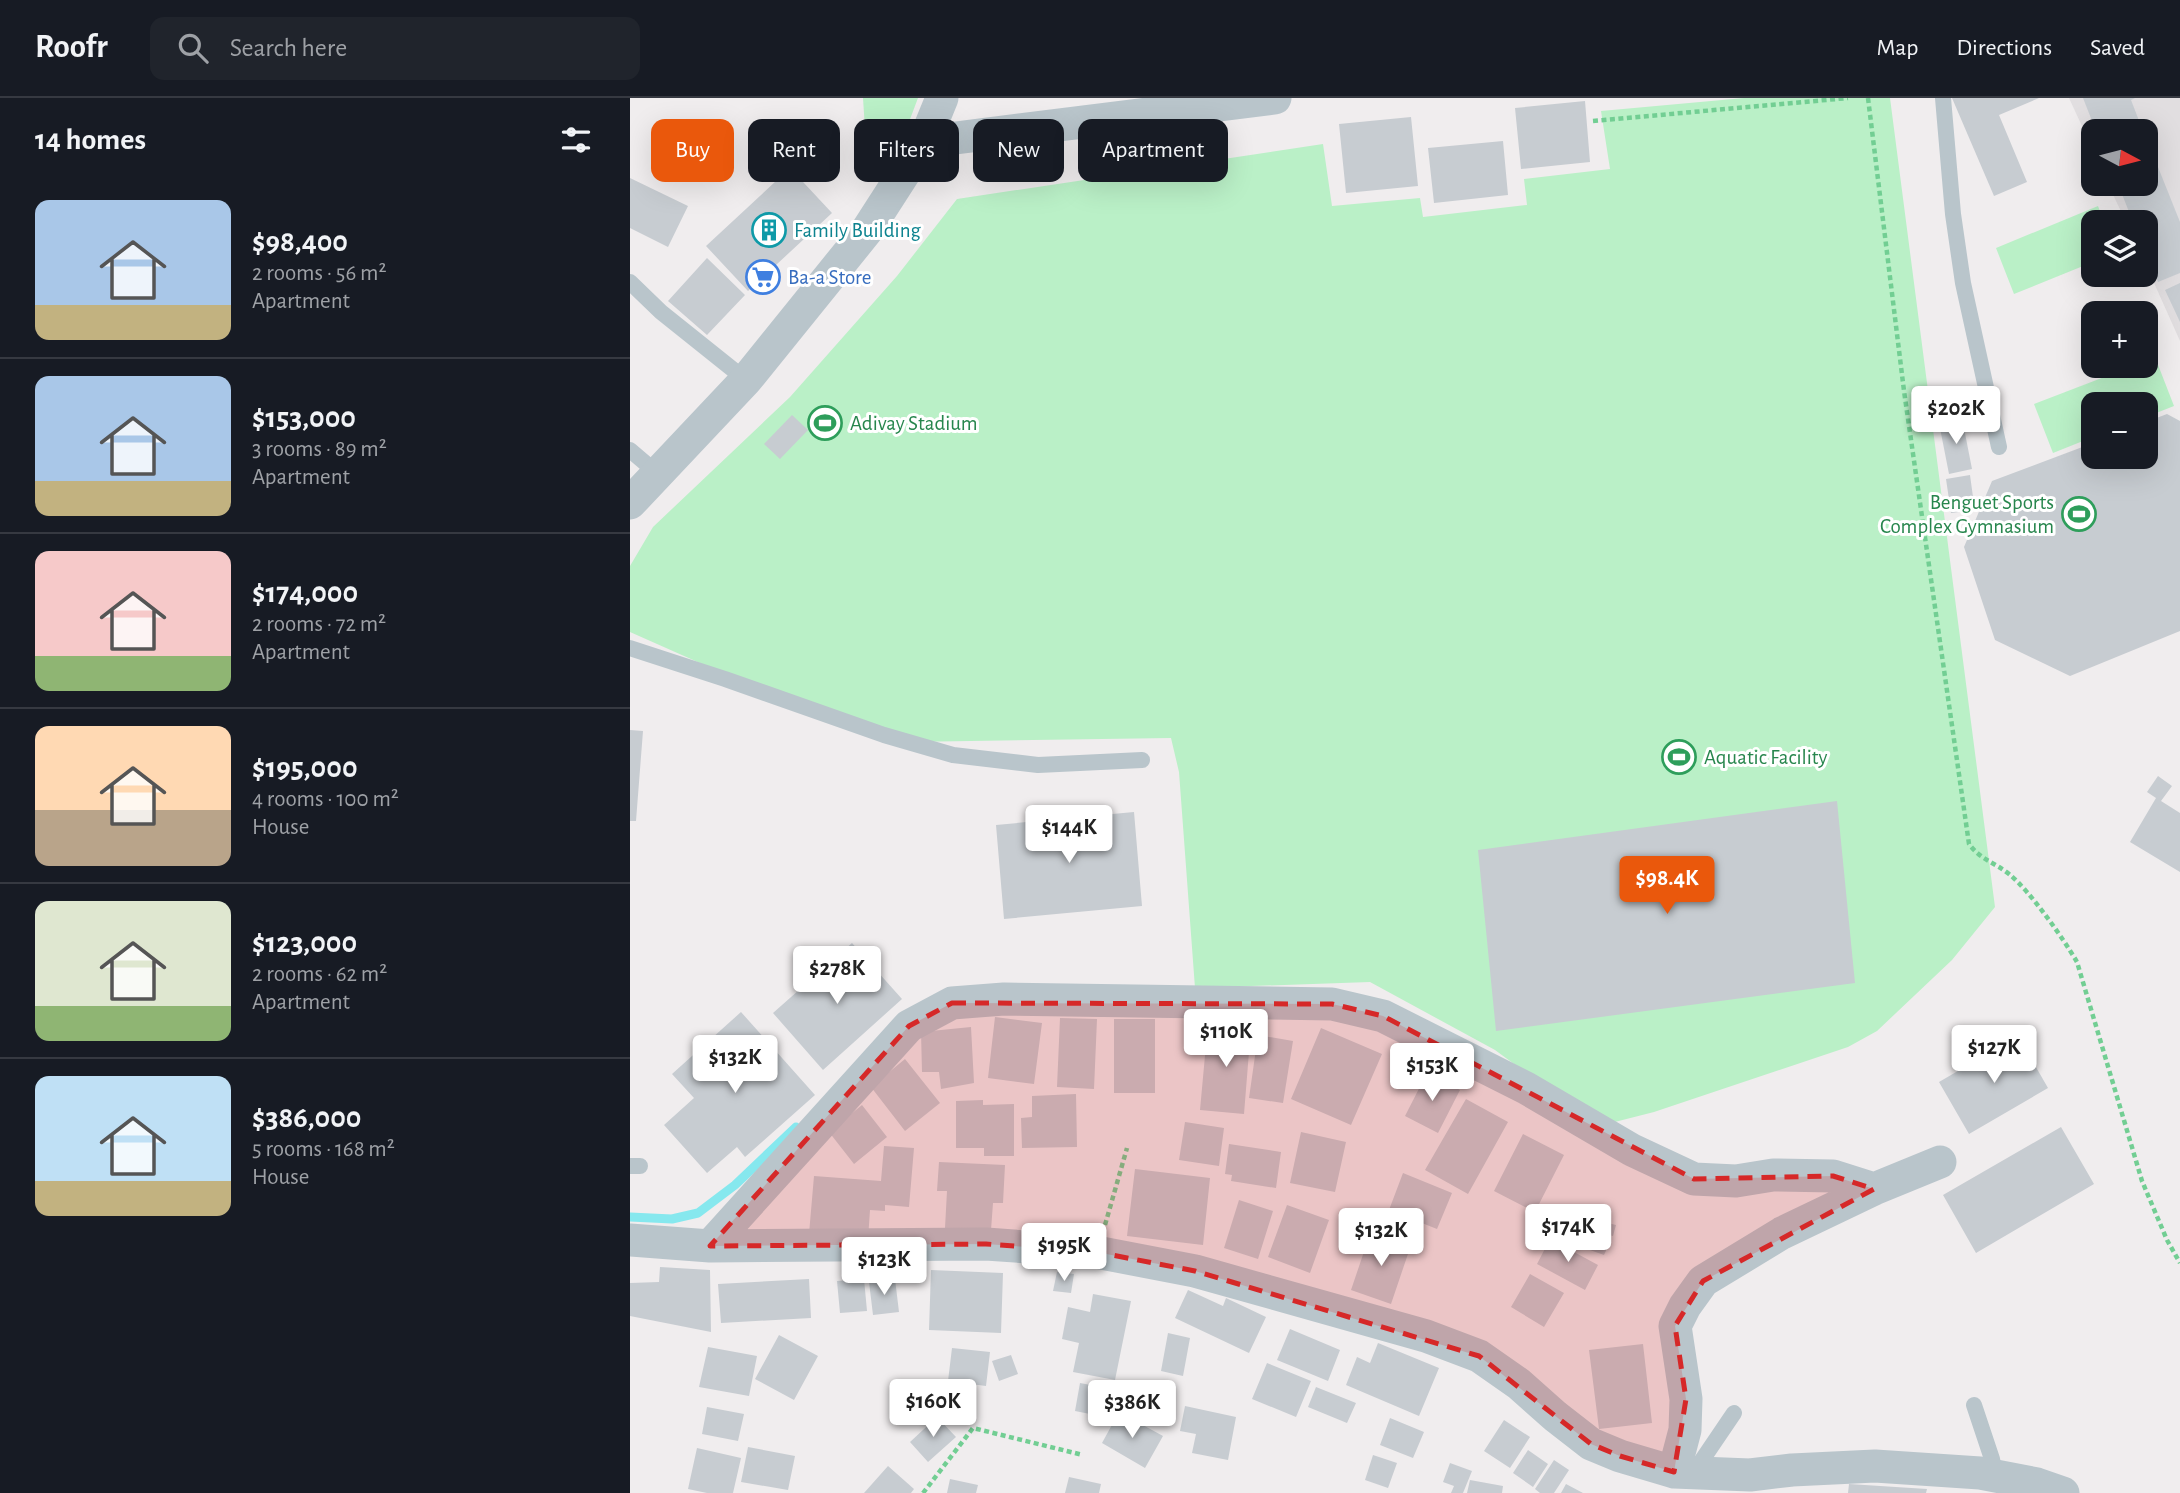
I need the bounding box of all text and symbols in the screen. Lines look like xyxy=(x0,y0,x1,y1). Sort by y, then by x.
search box xyxy=(150,17,640,80)
icon: search xyxy=(174,29,212,67)
text: Roofr xyxy=(35,31,108,64)
text: Search here xyxy=(230,35,347,61)
text: Map xyxy=(1876,36,1918,60)
text: Directions xyxy=(1956,36,2052,60)
text: Saved xyxy=(2090,36,2145,60)
chip: Buy xyxy=(651,119,734,182)
chip: Rent xyxy=(748,119,840,182)
chip: Filters xyxy=(854,119,959,182)
chip: New xyxy=(973,119,1064,182)
chip: Apartment xyxy=(1078,119,1228,182)
north arrow xyxy=(2081,119,2158,196)
map controls xyxy=(2081,119,2158,469)
icon: filters xyxy=(557,121,595,159)
text: 14 homes xyxy=(35,125,146,155)
button: layers xyxy=(2081,210,2158,287)
building icon: Family Building xyxy=(750,211,788,249)
place label: Family Building xyxy=(794,220,922,241)
text: $98,400 xyxy=(252,227,348,257)
icon: home xyxy=(91,228,175,312)
supermarket icon: Ba-a Store xyxy=(744,258,782,296)
text: 2 rooms · 56 m² xyxy=(252,262,386,285)
place label: Ba-a Store xyxy=(788,267,871,288)
text: Apartment xyxy=(252,290,350,313)
button: + xyxy=(2081,301,2158,378)
pin: $202K xyxy=(1907,386,2005,446)
button: − xyxy=(2081,392,2158,469)
text: $202K xyxy=(1927,397,1985,420)
text: $153,000 xyxy=(252,403,356,433)
icon: home xyxy=(91,404,175,488)
sports icon: Adivay Stadium xyxy=(806,404,844,442)
place label: Adivay Stadium xyxy=(850,413,978,434)
text: 3 rooms · 89 m² xyxy=(252,438,387,461)
text: Apartment xyxy=(252,466,350,489)
place label: Benguet Sports Complex Gymnasium xyxy=(1880,492,2054,537)
sports icon: Benguet Sports Complex Gymnasium xyxy=(2060,495,2098,533)
text: $174,000 xyxy=(252,578,358,608)
icon: home xyxy=(91,579,175,663)
text: 2 rooms · 72 m² xyxy=(252,613,386,636)
text: Apartment xyxy=(252,641,350,664)
sports icon: Aquatic Facility xyxy=(1660,738,1698,776)
place label: Aquatic Facility xyxy=(1704,747,1828,768)
text: $195,000 xyxy=(252,753,358,783)
icon: home xyxy=(91,754,175,838)
text: 4 rooms · 100 m² xyxy=(252,788,399,811)
pin: $144K xyxy=(1020,806,1118,865)
text: House xyxy=(252,816,309,839)
text: $144K xyxy=(1041,816,1097,839)
pin: $98.4K xyxy=(1610,856,1724,916)
text: $98.4K xyxy=(1635,867,1699,890)
text: $123,000 xyxy=(252,928,357,958)
icon: home xyxy=(91,929,175,1013)
pin: $278K xyxy=(788,946,886,1006)
text: $278K xyxy=(809,957,865,980)
text: 2 rooms · 62 m² xyxy=(252,963,387,986)
text: Apartment xyxy=(252,991,350,1014)
pin: $110K xyxy=(1177,1010,1275,1069)
text: $110K xyxy=(1200,1020,1252,1043)
pin: $127K xyxy=(1945,1026,2043,1085)
pin: $132K xyxy=(686,1035,784,1095)
text: $127K xyxy=(1968,1036,2020,1059)
pin: $153K xyxy=(1383,1044,1481,1103)
text: $132K xyxy=(709,1046,761,1069)
text: $153K xyxy=(1406,1054,1458,1077)
text: $386,000 xyxy=(252,1103,361,1133)
icon: home xyxy=(91,1104,175,1188)
text: 5 rooms · 168 m² xyxy=(252,1138,395,1161)
text: House xyxy=(252,1166,309,1189)
pin: $174K xyxy=(1519,1204,1617,1264)
pin: $132K xyxy=(1332,1208,1430,1268)
text: $174K xyxy=(1541,1215,1595,1238)
text: $132K xyxy=(1355,1219,1407,1242)
pin: $195K xyxy=(1015,1224,1113,1283)
text: $195K xyxy=(1037,1234,1091,1257)
pin: $123K xyxy=(835,1238,933,1297)
text: $123K xyxy=(858,1248,910,1271)
pin: $160K xyxy=(884,1380,982,1439)
pin: $386K xyxy=(1083,1380,1181,1440)
text: $160K xyxy=(905,1390,961,1413)
text: $386K xyxy=(1104,1391,1160,1414)

